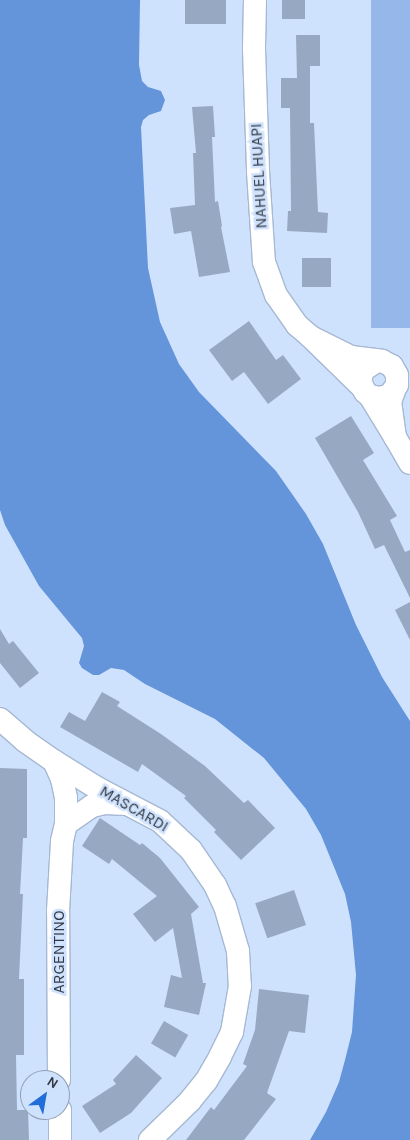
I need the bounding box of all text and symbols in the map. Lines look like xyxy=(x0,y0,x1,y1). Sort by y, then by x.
street label: NAHUEL HUAPI xyxy=(247,123,271,229)
street label: MASCARDI xyxy=(96,782,172,836)
street label: ARGENTINO xyxy=(49,911,69,993)
north arrow xyxy=(20,1070,70,1120)
text: N xyxy=(44,1073,61,1093)

